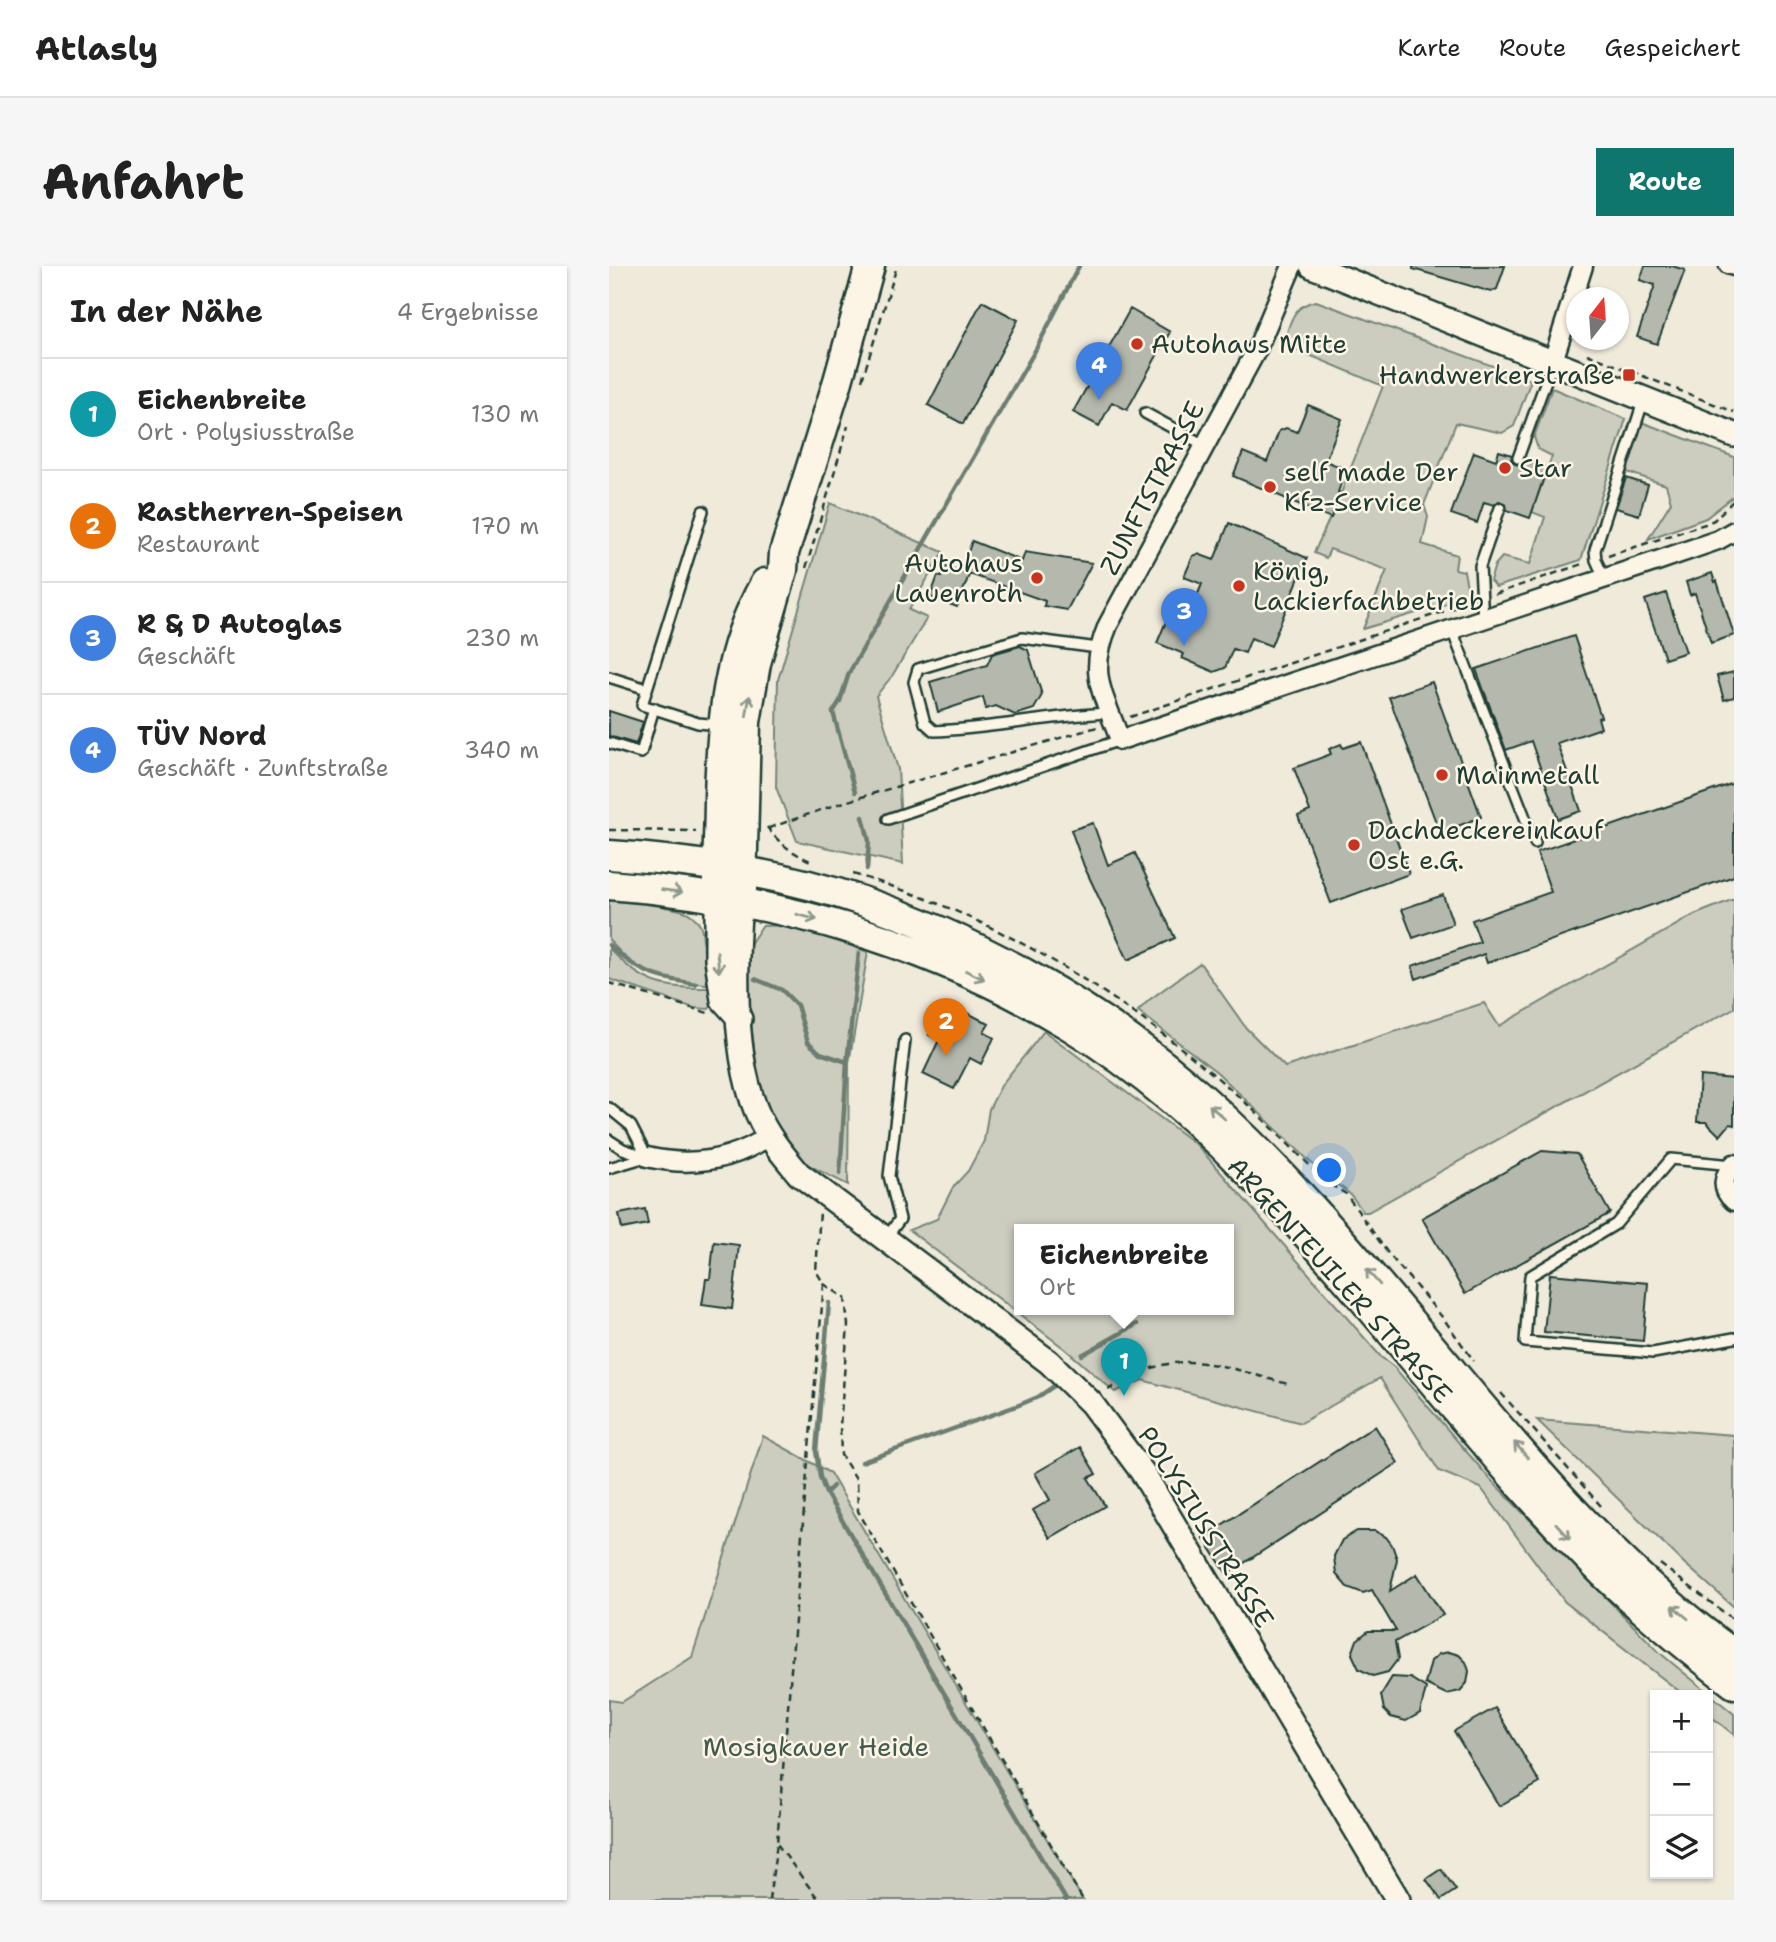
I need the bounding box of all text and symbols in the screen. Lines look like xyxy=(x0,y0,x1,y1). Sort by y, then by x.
text: Atlasly xyxy=(35,26,158,71)
text: Karte xyxy=(1397,32,1461,64)
text: Route xyxy=(1499,32,1566,64)
text: Gespeichert xyxy=(1604,32,1741,64)
button: Route xyxy=(1596,148,1734,216)
text: Anfahrt xyxy=(42,149,244,215)
north arrow xyxy=(1566,287,1629,350)
text: In der Nähe xyxy=(70,291,263,332)
text: 4 Ergebnisse xyxy=(397,297,539,327)
place label: Autohaus Mitte xyxy=(1151,326,1347,361)
marker: Autohaus Mitte xyxy=(1129,336,1145,352)
pin: 4 xyxy=(1076,342,1122,400)
place label: Handwerkerstraße xyxy=(1379,357,1615,392)
marker: Handwerkerstraße xyxy=(1621,367,1637,383)
text: Eichenbreite xyxy=(137,382,306,417)
street label: ZUNFTSTRASSE xyxy=(1091,395,1212,581)
text: 1 xyxy=(88,399,98,429)
text: 130 m xyxy=(471,399,539,429)
text: Ort · Polysiusstraße xyxy=(137,417,355,447)
place label: Star xyxy=(1519,450,1572,485)
place label: self made Der Kfz-Service xyxy=(1284,454,1459,519)
marker: Star xyxy=(1497,460,1513,476)
marker: self made Der Kfz-Service xyxy=(1262,479,1278,495)
text: Rastherren-Speisen xyxy=(137,494,403,529)
text: 2 xyxy=(85,511,101,541)
text: 170 m xyxy=(471,511,539,541)
text: Restaurant xyxy=(137,529,260,559)
place label: Autohaus Lauenroth xyxy=(895,545,1023,610)
place label: König, Lackierfachbetrieb xyxy=(1253,553,1484,618)
marker: Autohaus Lauenroth xyxy=(1029,570,1045,586)
marker: König, Lackierfachbetrieb xyxy=(1231,578,1247,594)
pin: 3 xyxy=(1161,588,1207,646)
text: R & D Autoglas xyxy=(137,606,342,641)
text: 3 xyxy=(85,623,101,653)
text: 230 m xyxy=(465,623,539,653)
text: Geschäft xyxy=(137,641,236,671)
one-way arrow xyxy=(742,696,755,718)
text: TÜV Nord xyxy=(137,718,267,753)
text: 4 xyxy=(85,735,101,765)
text: 340 m xyxy=(464,735,539,765)
text: Geschäft · Zunftstraße xyxy=(137,753,389,783)
place label: Mainmetall xyxy=(1456,757,1599,792)
marker: Mainmetall xyxy=(1434,767,1450,783)
place label: Dachdeckereinkauf Ost e.G. xyxy=(1368,812,1604,877)
marker: Dachdeckereinkauf Ost e.G. xyxy=(1346,837,1362,853)
one-way arrow xyxy=(661,885,683,898)
one-way arrow xyxy=(795,911,818,924)
one-way arrow xyxy=(712,950,725,973)
one-way arrow xyxy=(965,970,986,983)
pin: 2 xyxy=(923,998,969,1056)
one-way arrow xyxy=(1208,1104,1226,1120)
street label: ARGENTEUILER STRASSE xyxy=(1220,1149,1461,1410)
your location xyxy=(1312,1153,1346,1187)
popup xyxy=(1014,1224,1234,1315)
text: Eichenbreite xyxy=(1039,1237,1209,1272)
one-way arrow xyxy=(1365,1268,1381,1286)
text: Ort xyxy=(1039,1272,1076,1302)
pin: 1 xyxy=(1101,1338,1147,1396)
street label: POLYSIUSSTRASSE xyxy=(1130,1419,1283,1634)
one-way arrow xyxy=(1512,1442,1529,1459)
one-way arrow xyxy=(1554,1522,1571,1539)
one-way arrow xyxy=(1672,1604,1690,1620)
map controls xyxy=(1650,1690,1713,1879)
button: + xyxy=(1650,1690,1713,1753)
park label: Mosigkauer Heide xyxy=(703,1729,929,1764)
button: − xyxy=(1650,1753,1713,1816)
button: layers xyxy=(1650,1816,1713,1879)

